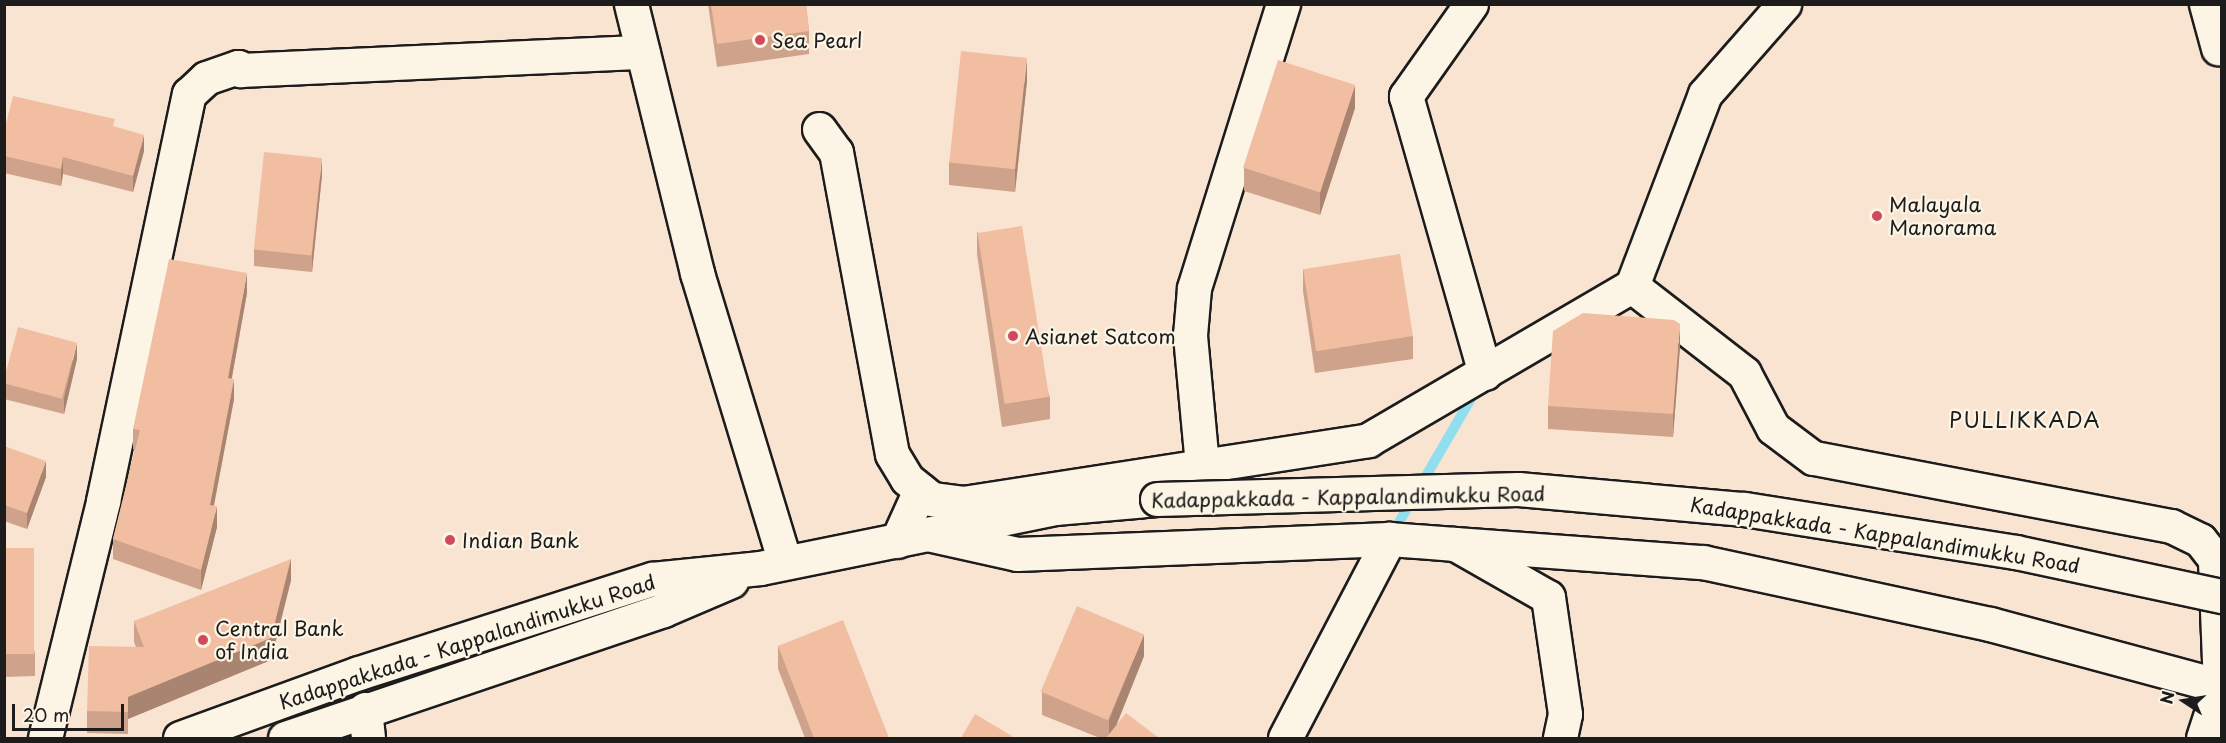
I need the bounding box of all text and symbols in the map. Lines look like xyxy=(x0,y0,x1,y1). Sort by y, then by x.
place label: Sea Pearl xyxy=(772,28,862,52)
marker: Sea Pearl xyxy=(753,33,767,47)
place label: Malayala Manorama xyxy=(1889,192,1996,239)
marker: Malayala Manorama xyxy=(1870,209,1884,223)
place label: Asianet Satcom xyxy=(1025,324,1176,348)
marker: Asianet Satcom xyxy=(1006,329,1020,343)
district label: PULLIKKADA xyxy=(1950,406,2100,432)
street label: Kadappakkada - Kappalandimukku Road xyxy=(1150,482,1546,512)
street label: Kadappakkada - Kappalandimukku Road xyxy=(1688,492,2082,578)
place label: Indian Bank xyxy=(462,528,579,552)
marker: Indian Bank xyxy=(443,533,457,547)
street label: Kadappakkada - Kappalandimukku Road xyxy=(275,570,659,714)
place label: Central Bank of India xyxy=(215,616,344,663)
marker: Central Bank of India xyxy=(196,633,210,647)
north arrow xyxy=(2154,671,2214,731)
text: N xyxy=(2153,689,2179,706)
scale bar xyxy=(15,692,128,730)
text: 20 m xyxy=(23,701,69,728)

